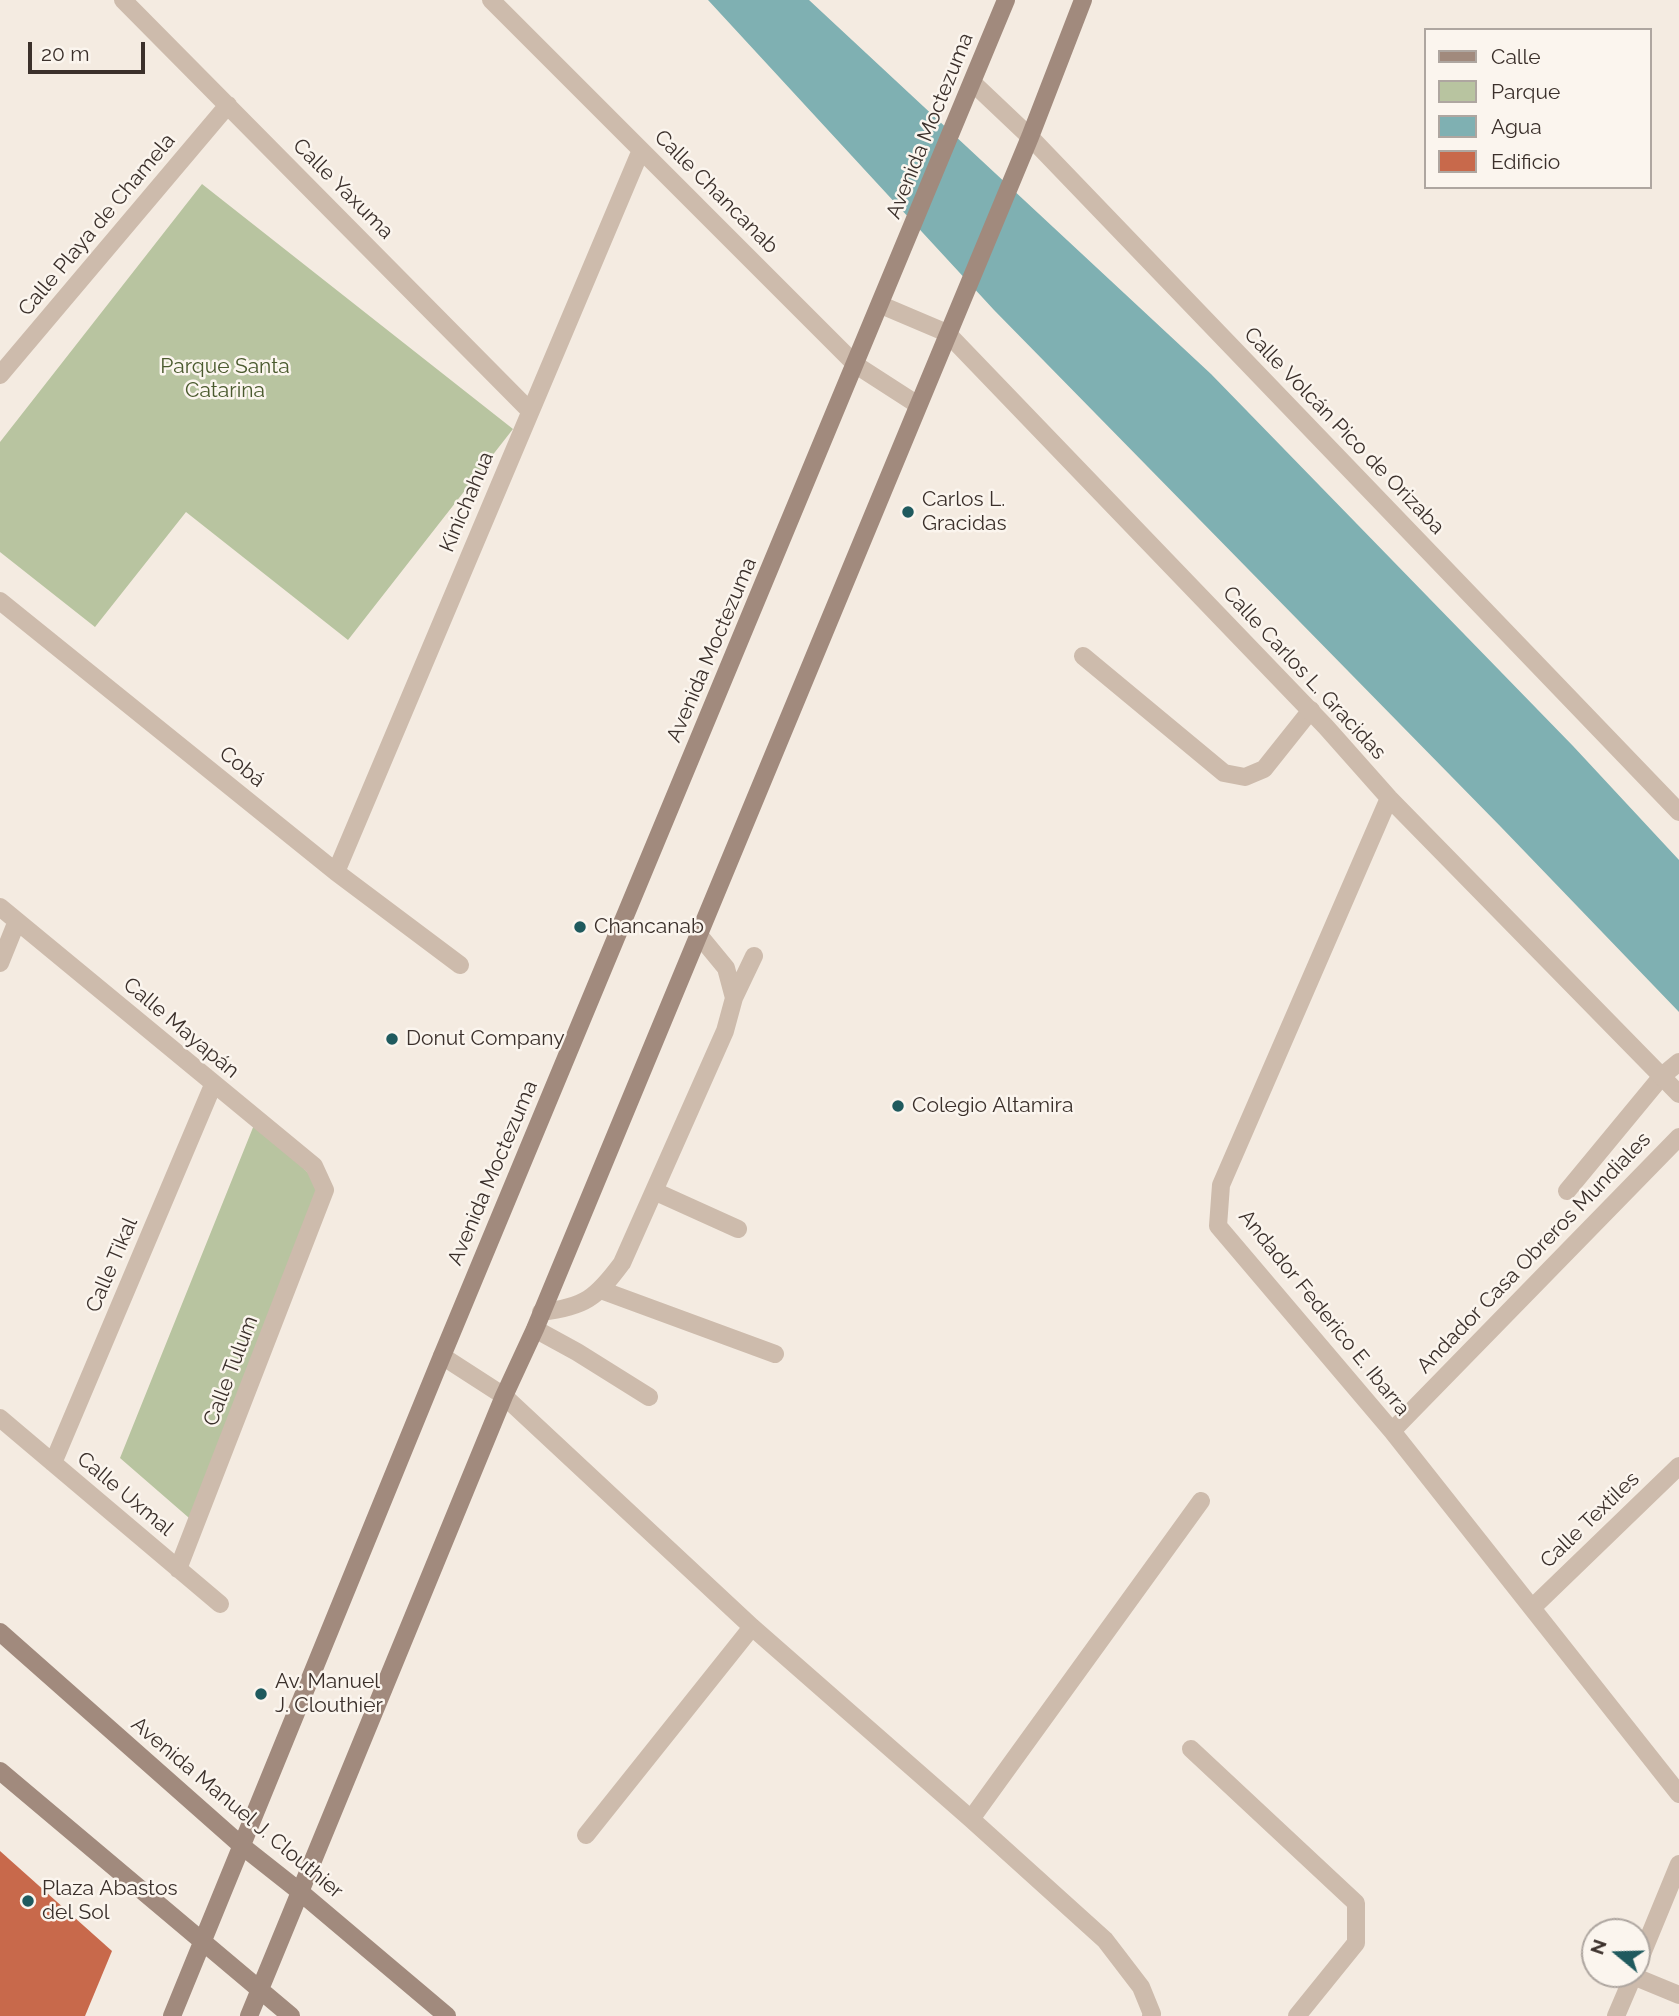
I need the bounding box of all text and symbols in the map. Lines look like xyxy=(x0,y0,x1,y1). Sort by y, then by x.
scale bar xyxy=(32,28,149,72)
legend xyxy=(1424,28,1651,189)
street label: Avenida Moctezuma xyxy=(881,29,979,223)
text: 20 m xyxy=(41,41,89,66)
text: Calle xyxy=(1491,44,1541,69)
text: Parque xyxy=(1491,79,1560,104)
text: Agua xyxy=(1491,114,1542,139)
street label: Calle Chancanab xyxy=(649,125,783,259)
street label: Calle Playa de Chamela xyxy=(13,129,181,321)
street label: Calle Yaxuma xyxy=(287,133,399,245)
text: Edificio xyxy=(1491,149,1560,174)
street label: Calle Volcán Pico de Orizaba xyxy=(1238,322,1450,540)
park label: Parque Santa Catarina xyxy=(160,354,290,404)
street label: Kinichahua xyxy=(435,448,499,556)
place label: Carlos L. Gracidas xyxy=(922,487,1007,537)
marker: Carlos L. Gracidas xyxy=(900,504,916,520)
street label: Avenida Moctezuma xyxy=(662,554,762,746)
street label: Calle Carlos L. Gracidas xyxy=(1217,581,1391,765)
street label: Cobá xyxy=(214,741,270,793)
place label: Chancanab xyxy=(594,914,704,940)
marker: Chancanab xyxy=(572,919,588,935)
street label: Calle Mayapán xyxy=(118,972,244,1084)
place label: Donut Company xyxy=(406,1026,565,1052)
marker: Donut Company xyxy=(384,1031,400,1047)
street label: Avenida Moctezuma xyxy=(443,1077,543,1269)
place label: Colegio Altamira xyxy=(912,1093,1073,1119)
marker: Colegio Altamira xyxy=(890,1098,906,1114)
street label: Andador Casa Obreros Mundiales xyxy=(1412,1127,1656,1379)
street label: Andador Federico E. Ibarra xyxy=(1233,1205,1415,1421)
street label: Calle Tikal xyxy=(81,1214,143,1316)
street label: Calle Tulum xyxy=(198,1312,264,1430)
street label: Calle Uxmal xyxy=(72,1446,178,1542)
street label: Calle Textiles xyxy=(1535,1467,1645,1573)
place label: Av. Manuel J. Clouthier xyxy=(275,1669,383,1719)
marker: Av. Manuel J. Clouthier xyxy=(253,1686,269,1702)
street label: Avenida Manuel J. Clouthier xyxy=(126,1712,348,1904)
place label: Plaza Abastos del Sol xyxy=(42,1876,178,1926)
marker: Plaza Abastos del Sol xyxy=(20,1893,36,1909)
north arrow xyxy=(1581,1918,1651,1988)
text: N xyxy=(1585,1936,1611,1957)

